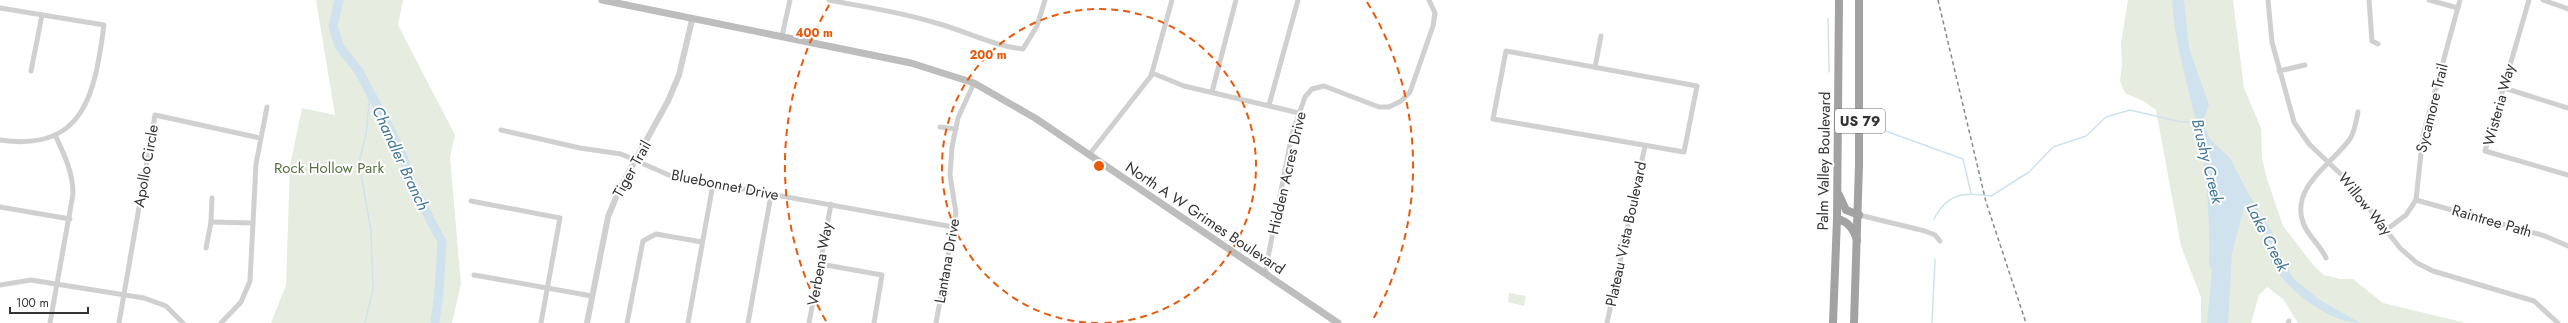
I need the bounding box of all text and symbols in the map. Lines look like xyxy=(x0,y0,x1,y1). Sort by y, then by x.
text: 400 m xyxy=(795,24,833,42)
text: 200 m xyxy=(969,46,1007,64)
street label: Sycamore Trail xyxy=(2410,61,2454,155)
street label: Wisteria Way xyxy=(2478,61,2521,148)
street label: Palm Valley Boulevard xyxy=(1812,91,1836,231)
water label: Chandler Branch xyxy=(366,102,435,214)
street label: Hidden Acres Drive xyxy=(1262,109,1312,237)
road number: US 79 xyxy=(1835,109,1885,133)
water label: Brushy Creek xyxy=(2186,116,2229,207)
street label: Apollo Circle xyxy=(128,123,164,209)
street label: Tiger Trail xyxy=(607,136,657,202)
street label: North A W Grimes Boulevard xyxy=(1121,156,1289,280)
park label: Rock Hollow Park xyxy=(274,157,384,179)
centre of rings xyxy=(1092,159,1106,173)
street label: Plateau Vista Boulevard xyxy=(1600,159,1652,309)
street label: Bluebonnet Drive xyxy=(669,164,781,206)
street label: Willow Way xyxy=(2333,168,2398,241)
water label: Lake Creek xyxy=(2241,199,2295,276)
street label: Raintree Path xyxy=(2449,199,2535,243)
street label: Lantana Drive xyxy=(929,217,965,305)
street label: Verbena Way xyxy=(802,220,838,308)
scale bar xyxy=(10,289,88,315)
text: 100 m xyxy=(16,294,49,312)

